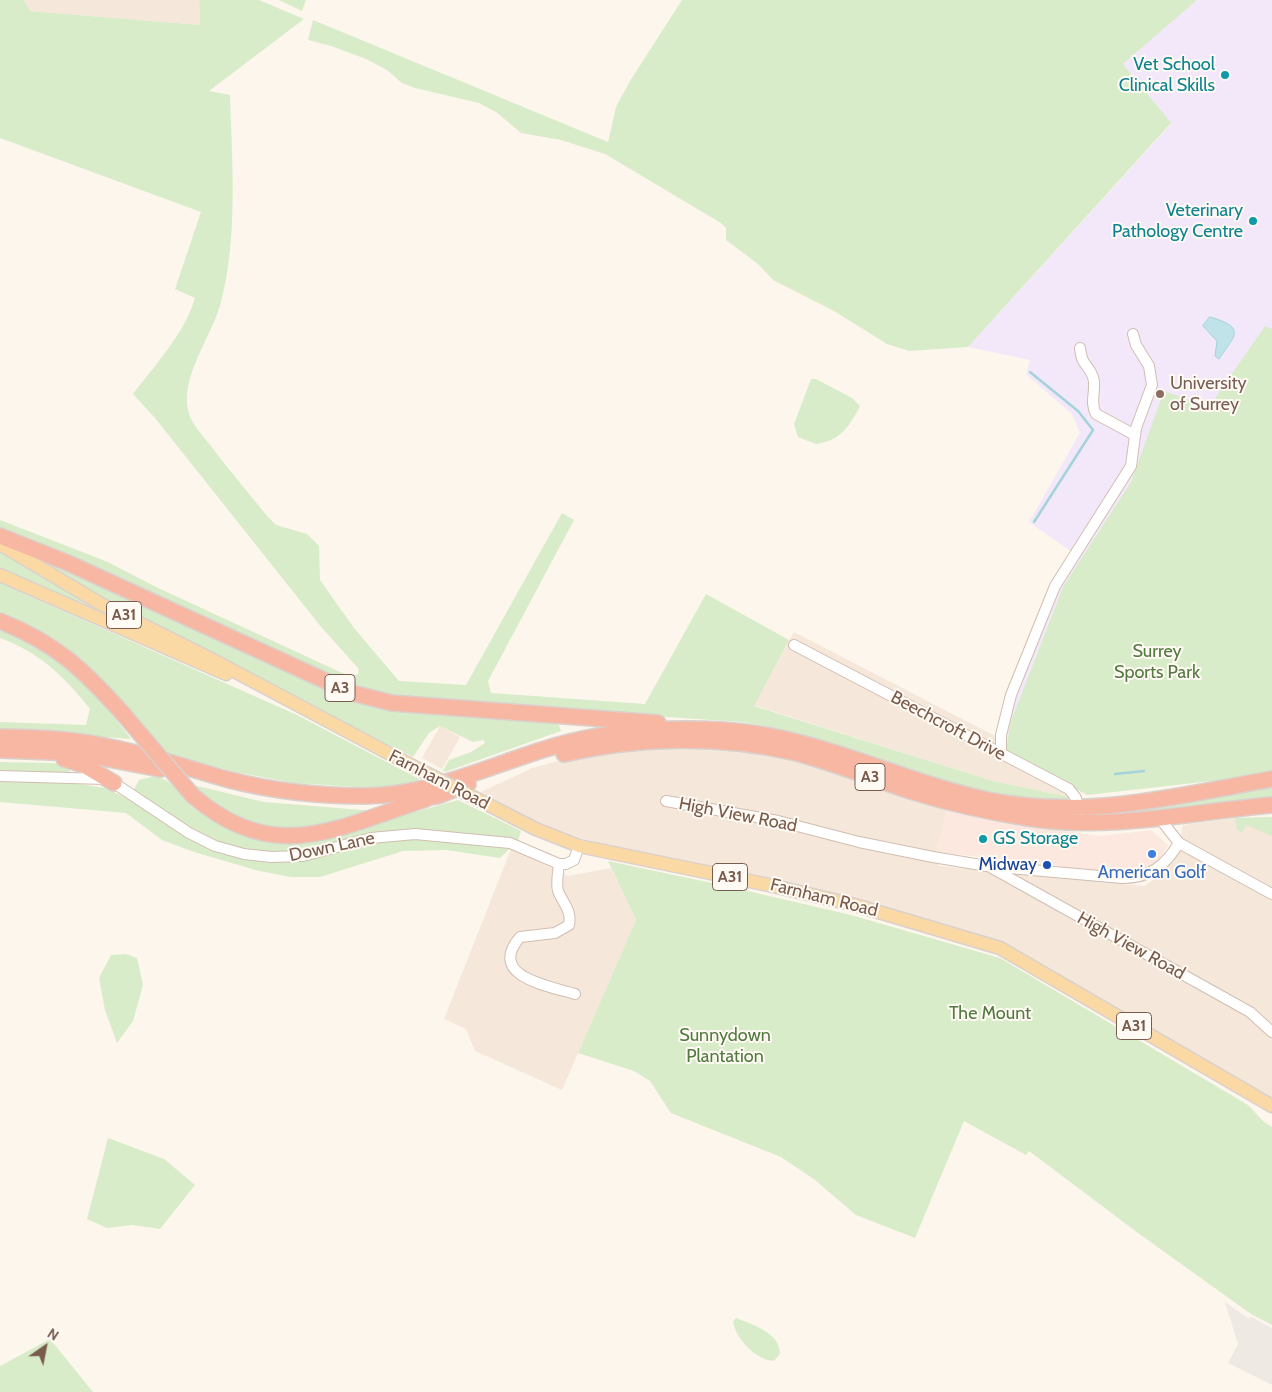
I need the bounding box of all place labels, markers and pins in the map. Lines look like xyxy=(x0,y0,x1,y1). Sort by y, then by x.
place label: Vet School Clinical Skills xyxy=(1119,54,1215,96)
marker: Vet School Clinical Skills xyxy=(1219,69,1231,81)
place label: Veterinary Pathology Centre xyxy=(1112,200,1243,242)
marker: Veterinary Pathology Centre xyxy=(1247,215,1259,227)
place label: University of Surrey xyxy=(1170,373,1247,416)
marker: University of Surrey xyxy=(1154,388,1166,400)
place label: GS Storage xyxy=(993,828,1078,850)
marker: GS Storage xyxy=(977,833,989,845)
marker: American Golf xyxy=(1146,848,1158,860)
place label: Midway xyxy=(978,854,1037,876)
marker: Midway xyxy=(1041,859,1053,871)
place label: American Golf xyxy=(1098,862,1206,884)

